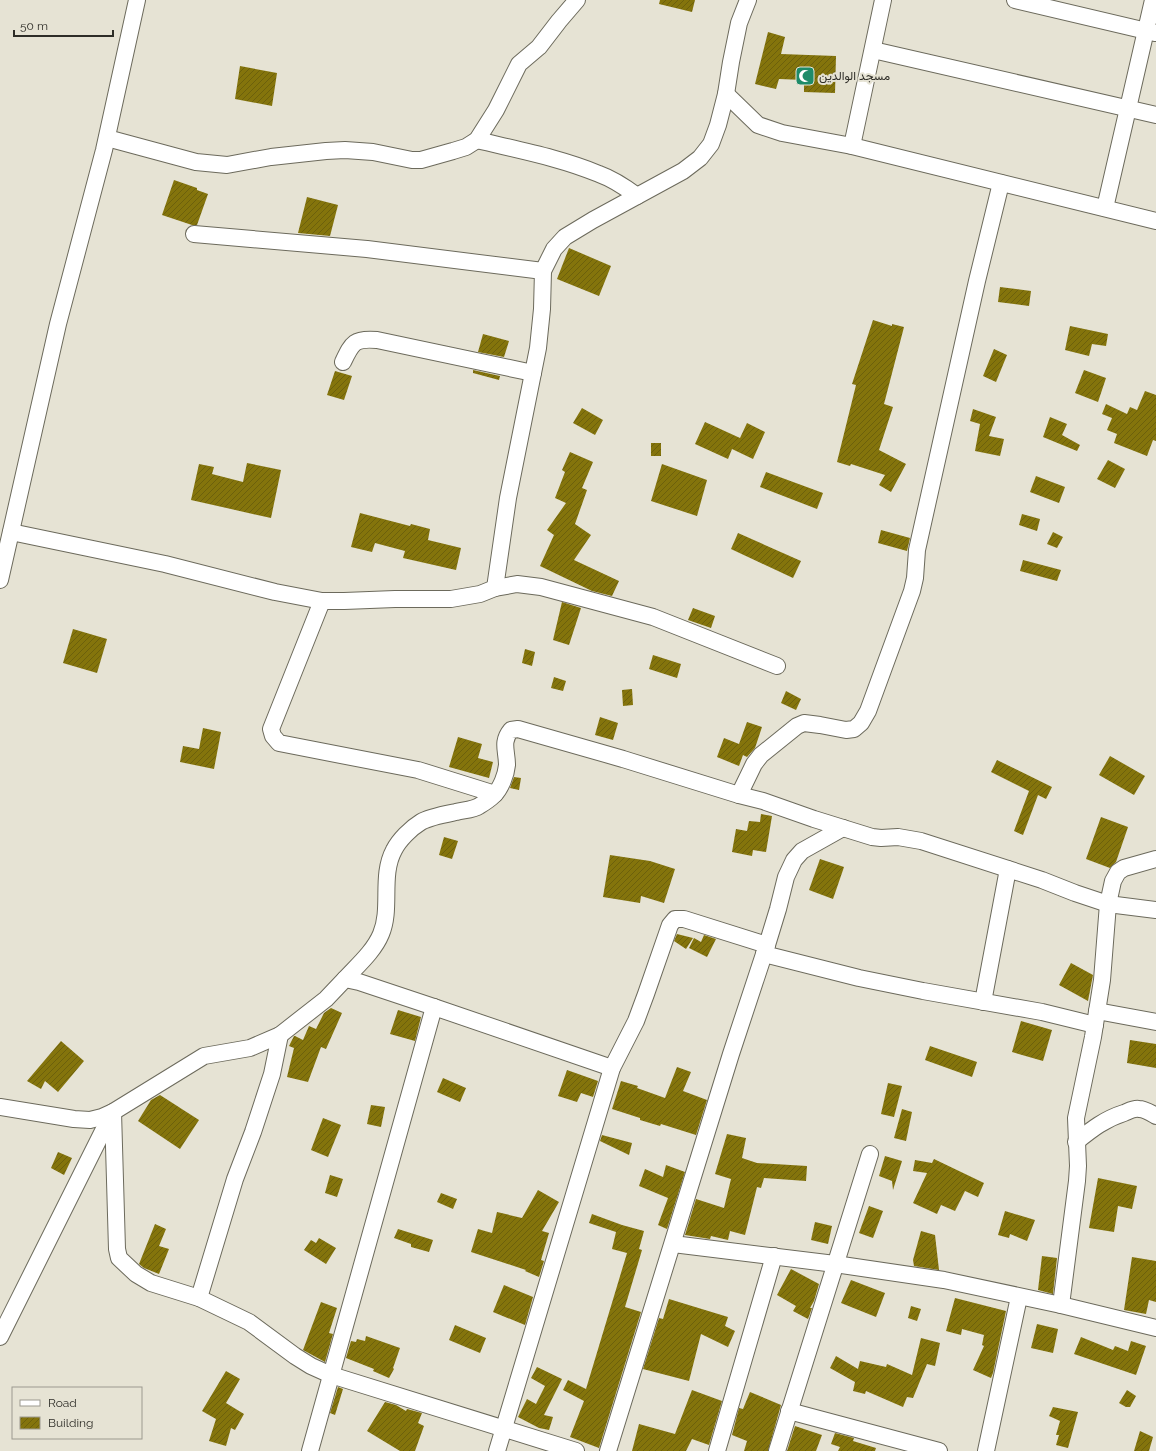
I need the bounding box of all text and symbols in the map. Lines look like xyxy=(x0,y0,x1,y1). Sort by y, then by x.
scale bar xyxy=(14,12,113,38)
text: 50 m xyxy=(20,19,48,33)
mosque icon: مسجد الوالدين xyxy=(794,65,816,87)
place label: مسجد الوالدين xyxy=(819,69,890,84)
legend xyxy=(12,1387,142,1439)
text: Road xyxy=(48,1396,77,1410)
text: Building xyxy=(48,1416,94,1430)

